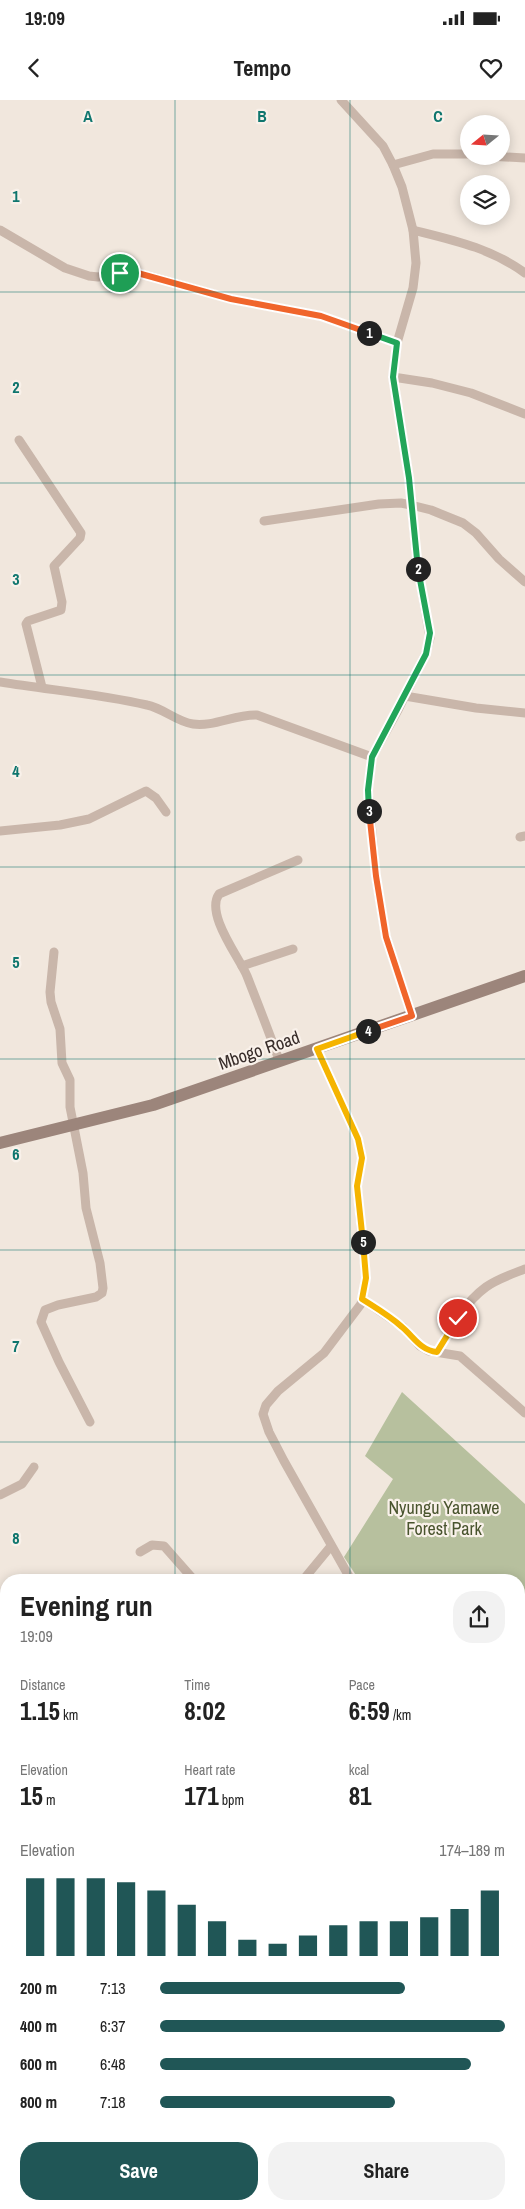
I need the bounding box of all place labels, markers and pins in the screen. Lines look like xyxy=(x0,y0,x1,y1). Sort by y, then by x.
pin xyxy=(99,252,141,294)
pin: 1 xyxy=(356,320,382,346)
pin: 2 xyxy=(406,556,430,582)
pin: 3 xyxy=(356,798,382,824)
pin: 4 xyxy=(356,1018,380,1044)
pin: 5 xyxy=(350,1230,376,1254)
pin xyxy=(437,1297,479,1339)

